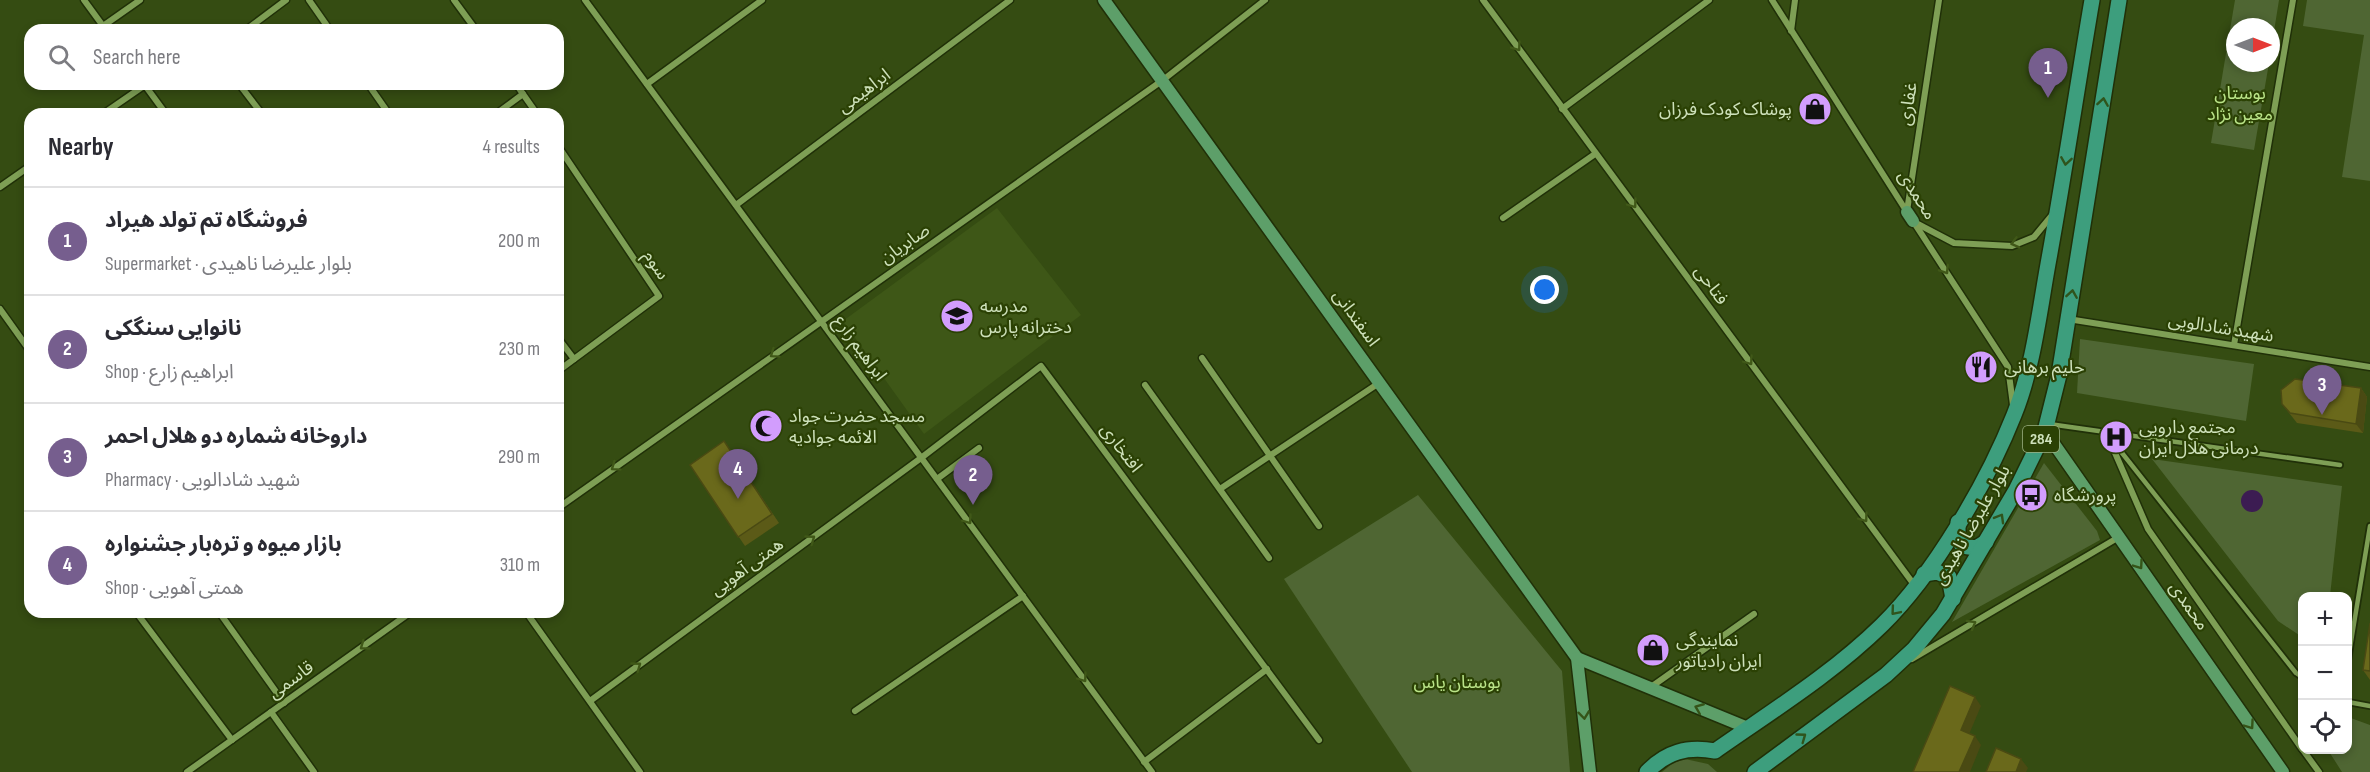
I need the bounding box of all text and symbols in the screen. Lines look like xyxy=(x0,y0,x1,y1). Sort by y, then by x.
north arrow xyxy=(2226,18,2280,72)
search box xyxy=(24,24,564,90)
icon: search xyxy=(45,41,78,74)
one-way arrow xyxy=(1510,41,1521,52)
text: Search here xyxy=(93,44,180,71)
pin: 1 xyxy=(2028,48,2068,98)
street label: ابراهیمی xyxy=(833,64,895,118)
street label: غفاری xyxy=(1894,81,1922,127)
park label: بوستان معین نژاد xyxy=(2207,83,2273,125)
shop icon: پوشاک کودک فرزان xyxy=(1797,91,1833,127)
one-way arrow xyxy=(2096,97,2108,106)
place label: پوشاک کودک فرزان xyxy=(1659,99,1792,120)
text: Nearby xyxy=(48,132,114,163)
text: 4 results xyxy=(483,135,540,159)
one-way arrow xyxy=(2060,157,2072,166)
street label: محمدی xyxy=(1893,166,1941,224)
one-way arrow xyxy=(1625,198,1636,209)
text: فروشگاه تم تولد هیراد xyxy=(105,207,308,234)
street label: صابریان xyxy=(876,219,934,269)
text: 1 xyxy=(64,229,71,253)
text: 200 m xyxy=(498,229,540,253)
one-way arrow xyxy=(2010,236,2020,249)
street label: سوم xyxy=(636,246,673,286)
text: Supermarket · بلوار علیرضا ناهیدی xyxy=(105,252,352,276)
street label: فتاحی xyxy=(1690,261,1732,309)
one-way arrow xyxy=(1938,263,1949,274)
your location xyxy=(1530,275,1559,304)
street label: اسفندانی xyxy=(1328,285,1384,351)
one-way arrow xyxy=(2065,290,2078,300)
place label: مدرسه دخترانه پارس xyxy=(980,296,1072,338)
school or university icon: مدرسه دخترانه پارس xyxy=(939,298,975,334)
street label: شهید شادالویی xyxy=(2167,309,2275,347)
street label: ابراهیم زارع xyxy=(827,311,891,387)
text: نانوایی سنگکی xyxy=(105,315,242,342)
text: 2 xyxy=(63,337,72,361)
text: 230 m xyxy=(498,337,540,361)
one-way arrow xyxy=(770,347,781,358)
restaurant icon: حلیم برهانی xyxy=(1963,349,1999,385)
one-way arrow xyxy=(1741,355,1752,366)
place label: حلیم برهانی xyxy=(2004,357,2085,380)
text: Shop · ابراهیم زارع xyxy=(105,360,234,384)
pin: 3 xyxy=(2302,366,2342,415)
place label: مسجد حضرت جواد الائمه جوادیه xyxy=(789,406,925,448)
mosque icon: مسجد حضرت جواد الائمه جوادیه xyxy=(748,408,784,444)
place label: مجتمع دارویی درمانی هلال ایران xyxy=(2139,417,2259,459)
street label: افتخاری xyxy=(1096,419,1146,477)
hospital icon: مجتمع دارویی درمانی هلال ایران xyxy=(2098,419,2134,455)
text: داروخانه شماره دو هلال احمر xyxy=(105,423,367,450)
road number: 284 xyxy=(2023,426,2059,452)
text: 3 xyxy=(63,445,72,469)
text: 290 m xyxy=(498,445,540,469)
pin: 4 xyxy=(718,450,758,499)
pin: 2 xyxy=(954,456,992,505)
one-way arrow xyxy=(611,460,622,471)
street label: بلوار علیرضا ناهیدی xyxy=(1929,461,2015,589)
text: Pharmacy · شهید شادالویی xyxy=(105,468,300,492)
bus stop icon: پرورشگاه xyxy=(2013,477,2049,513)
place label: پرورشگاه xyxy=(2054,485,2116,506)
one-way arrow xyxy=(1857,512,1868,523)
one-way arrow xyxy=(960,514,971,525)
one-way arrow xyxy=(1993,514,2004,524)
text: بازار میوه و تره‌بار جشنواره xyxy=(105,531,342,558)
street label: همتی آهویی xyxy=(706,533,788,601)
one-way arrow xyxy=(805,535,816,546)
text: 4 xyxy=(63,553,72,577)
text: 310 m xyxy=(500,553,540,577)
one-way arrow xyxy=(2132,558,2143,569)
text: Shop · همتی آهویی xyxy=(105,576,244,600)
street label: محمدی xyxy=(2165,578,2213,634)
map controls xyxy=(2298,592,2352,754)
button: + xyxy=(2298,592,2352,646)
one-way arrow xyxy=(1891,604,1902,615)
one-way arrow xyxy=(1966,620,1976,631)
place label: نمایندگی ایران رادیاتور xyxy=(1675,630,1762,672)
shop icon: نمایندگی ایران رادیاتور xyxy=(1635,632,1671,668)
one-way arrow xyxy=(359,639,370,650)
button: − xyxy=(2298,646,2352,700)
street label: قاسمی xyxy=(264,656,318,704)
one-way arrow xyxy=(631,662,642,673)
one-way arrow xyxy=(1076,671,1087,682)
park label: بوستان یاس xyxy=(1414,672,1500,693)
button: locate xyxy=(2298,700,2352,754)
one-way arrow xyxy=(1694,703,1705,715)
one-way arrow xyxy=(1577,710,1589,720)
one-way arrow xyxy=(2243,718,2254,729)
one-way arrow xyxy=(1795,733,1806,744)

